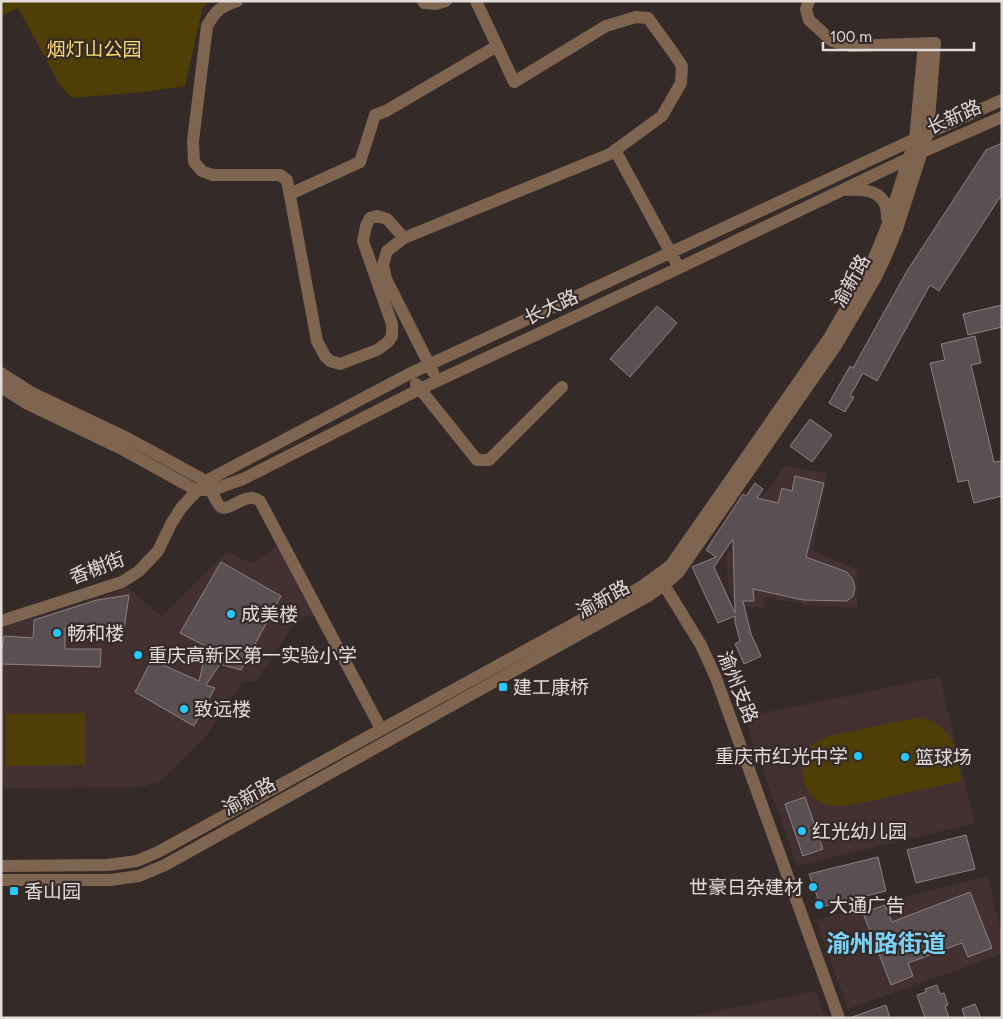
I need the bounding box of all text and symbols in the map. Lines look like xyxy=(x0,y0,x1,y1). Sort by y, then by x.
scale bar xyxy=(823,20,974,52)
text: 100 m xyxy=(830,28,872,46)
park label: 烟灯山公园 xyxy=(46,38,142,61)
street label: 长新路 xyxy=(923,95,985,139)
street label: 渝新路 xyxy=(827,250,875,312)
street label: 长大路 xyxy=(520,285,582,329)
street label: 香榭街 xyxy=(66,547,128,589)
street label: 渝新路 xyxy=(572,575,634,623)
place label: 成美楼 xyxy=(241,603,298,626)
marker: 成美楼 xyxy=(225,608,237,620)
place label: 畅和楼 xyxy=(67,622,124,645)
marker: 畅和楼 xyxy=(51,627,63,639)
place label: 重庆高新区第一实验小学 xyxy=(148,644,357,667)
street label: 渝州支路 xyxy=(713,647,763,727)
marker: 重庆高新区第一实验小学 xyxy=(132,649,144,661)
place label: 建工康桥 xyxy=(513,676,589,699)
marker: 建工康桥 xyxy=(497,681,509,693)
place label: 致远楼 xyxy=(194,698,251,721)
marker: 致远楼 xyxy=(178,703,190,715)
place label: 重庆市红光中学 xyxy=(715,745,848,768)
place label: 篮球场 xyxy=(915,746,972,769)
marker: 重庆市红光中学 xyxy=(852,750,864,762)
marker: 篮球场 xyxy=(899,751,911,763)
street label: 渝新路 xyxy=(218,772,280,820)
place label: 红光幼儿园 xyxy=(812,820,907,843)
marker: 红光幼儿园 xyxy=(796,825,808,837)
place label: 世豪日杂建材 xyxy=(689,876,803,899)
place label: 香山园 xyxy=(24,880,81,903)
marker: 世豪日杂建材 xyxy=(807,881,819,893)
marker: 香山园 xyxy=(8,885,20,897)
place label: 大通广告 xyxy=(829,894,905,917)
marker: 大通广告 xyxy=(813,899,825,911)
district label: 渝州路街道 xyxy=(826,929,946,958)

